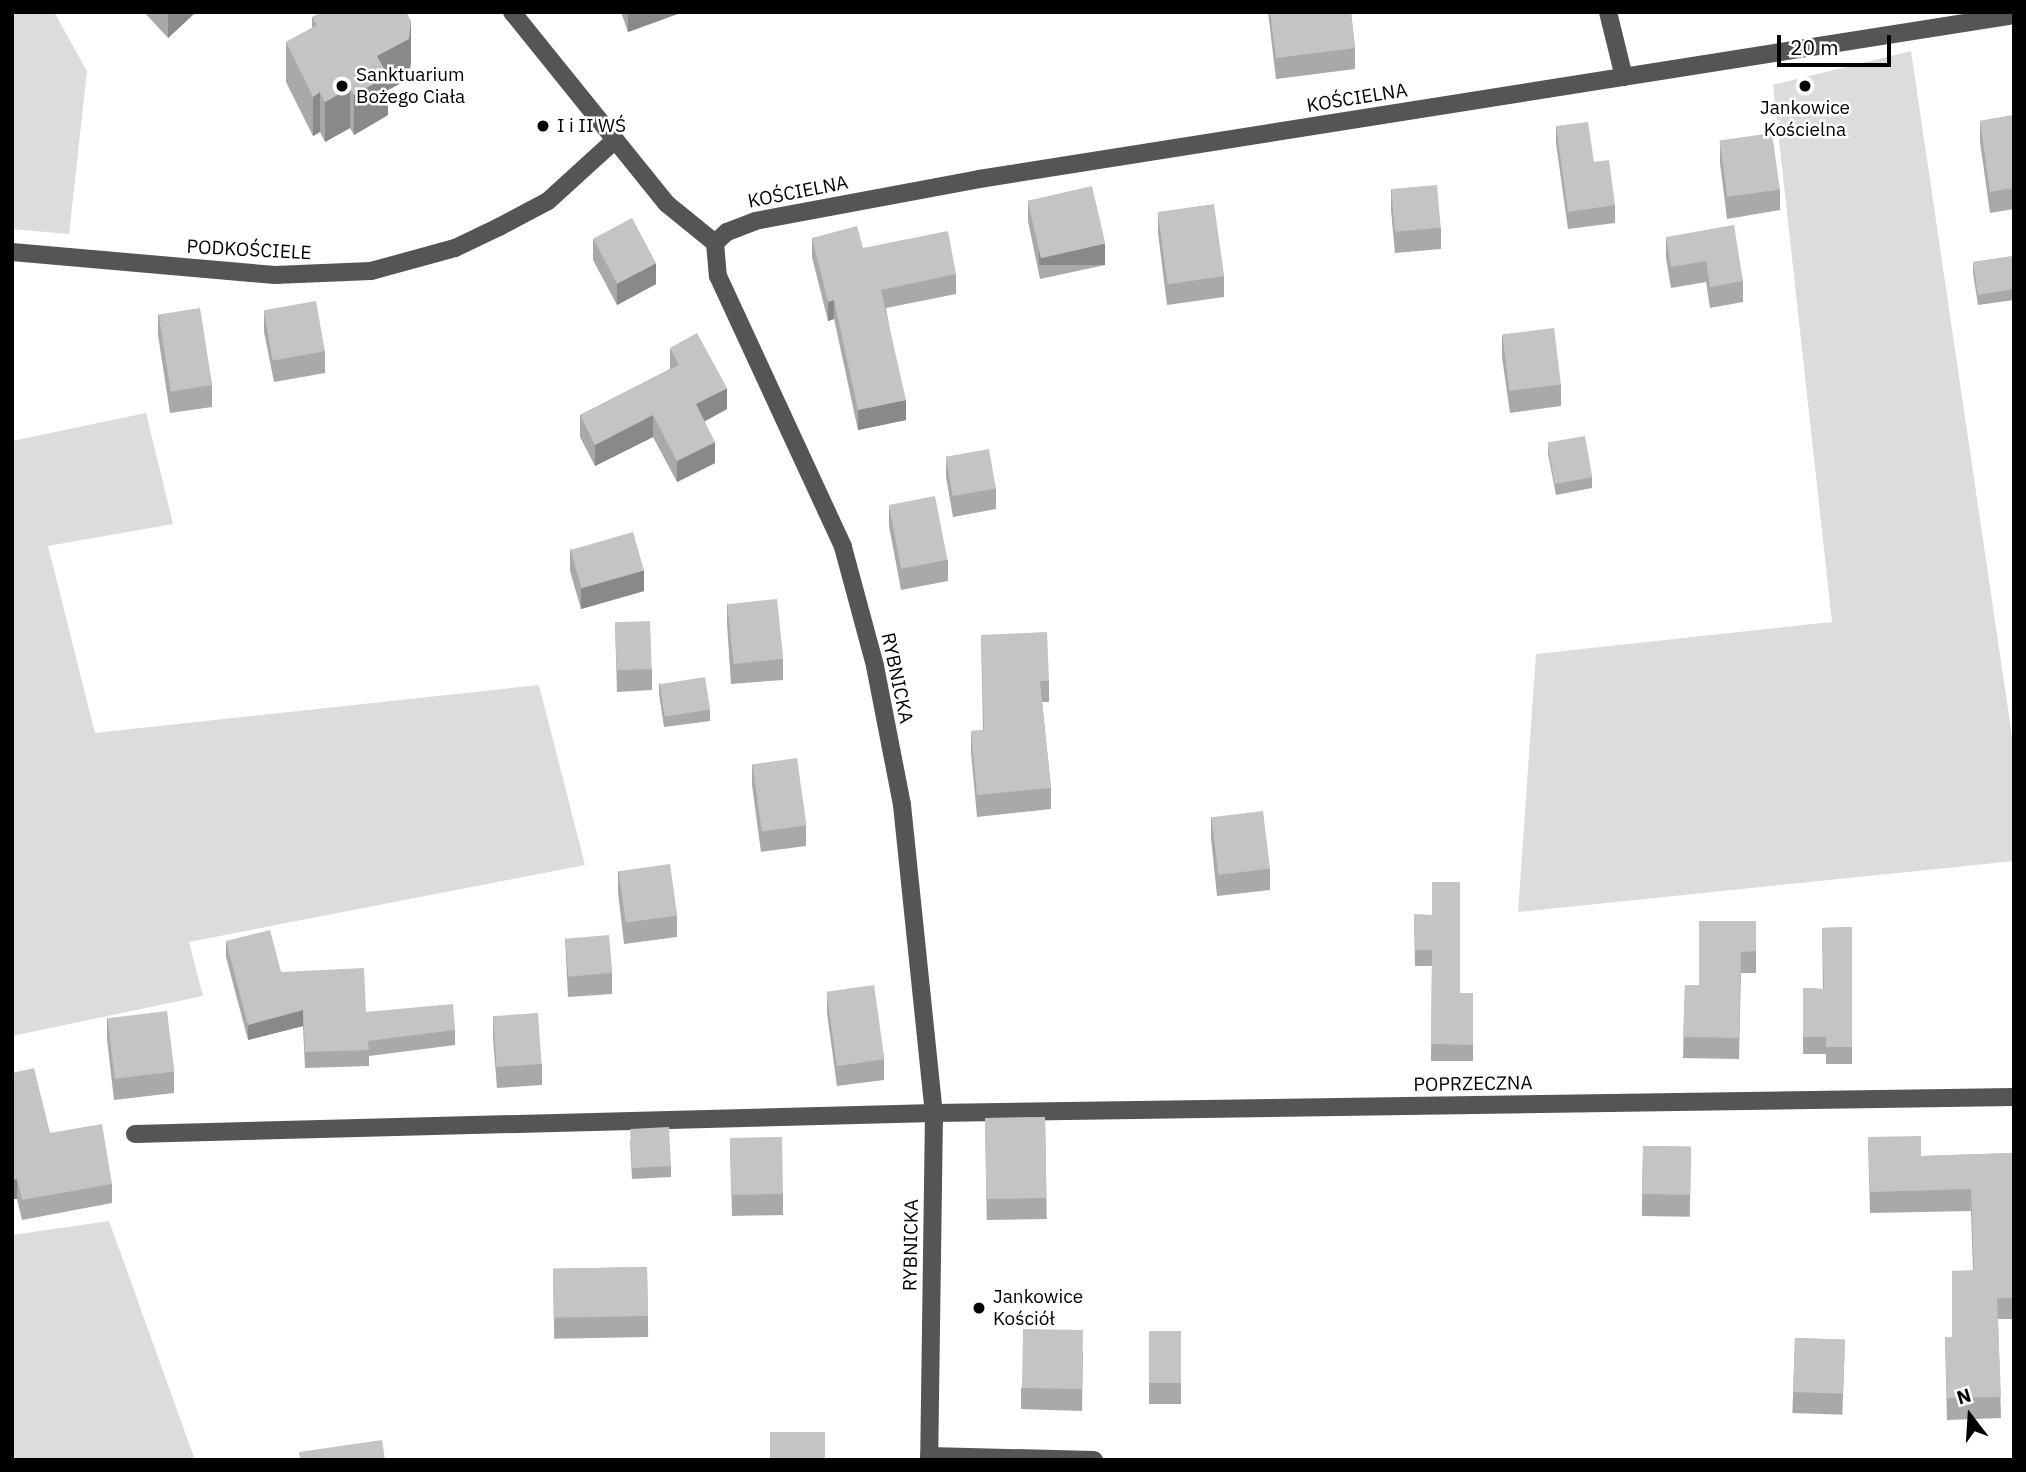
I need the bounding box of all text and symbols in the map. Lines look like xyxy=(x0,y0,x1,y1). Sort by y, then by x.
scale bar xyxy=(1781,21,1895,65)
text: 20 m xyxy=(1790,33,1839,61)
place label: Sanktuarium Bożego Ciała xyxy=(356,64,465,108)
marker: Sanktuarium Bożego Ciała xyxy=(334,78,350,94)
marker: Jankowice Kościelna xyxy=(1797,78,1813,94)
street label: KOŚCIELNA xyxy=(1305,79,1409,117)
place label: Jankowice Kościelna xyxy=(1760,97,1850,141)
place label: I i II WŚ xyxy=(557,115,626,137)
marker: I i II WŚ xyxy=(535,118,551,134)
street label: KOŚCIELNA xyxy=(746,171,850,213)
street label: PODKOŚCIELE xyxy=(186,235,312,265)
street label: RYBNICKA xyxy=(876,631,918,725)
street label: POPRZECZNA xyxy=(1413,1072,1533,1096)
street label: RYBNICKA xyxy=(899,1199,923,1291)
place label: Jankowice Kościół xyxy=(993,1286,1083,1330)
marker: Jankowice Kościół xyxy=(971,1300,987,1316)
north arrow xyxy=(1935,1381,2005,1451)
text: N xyxy=(1954,1382,1974,1409)

